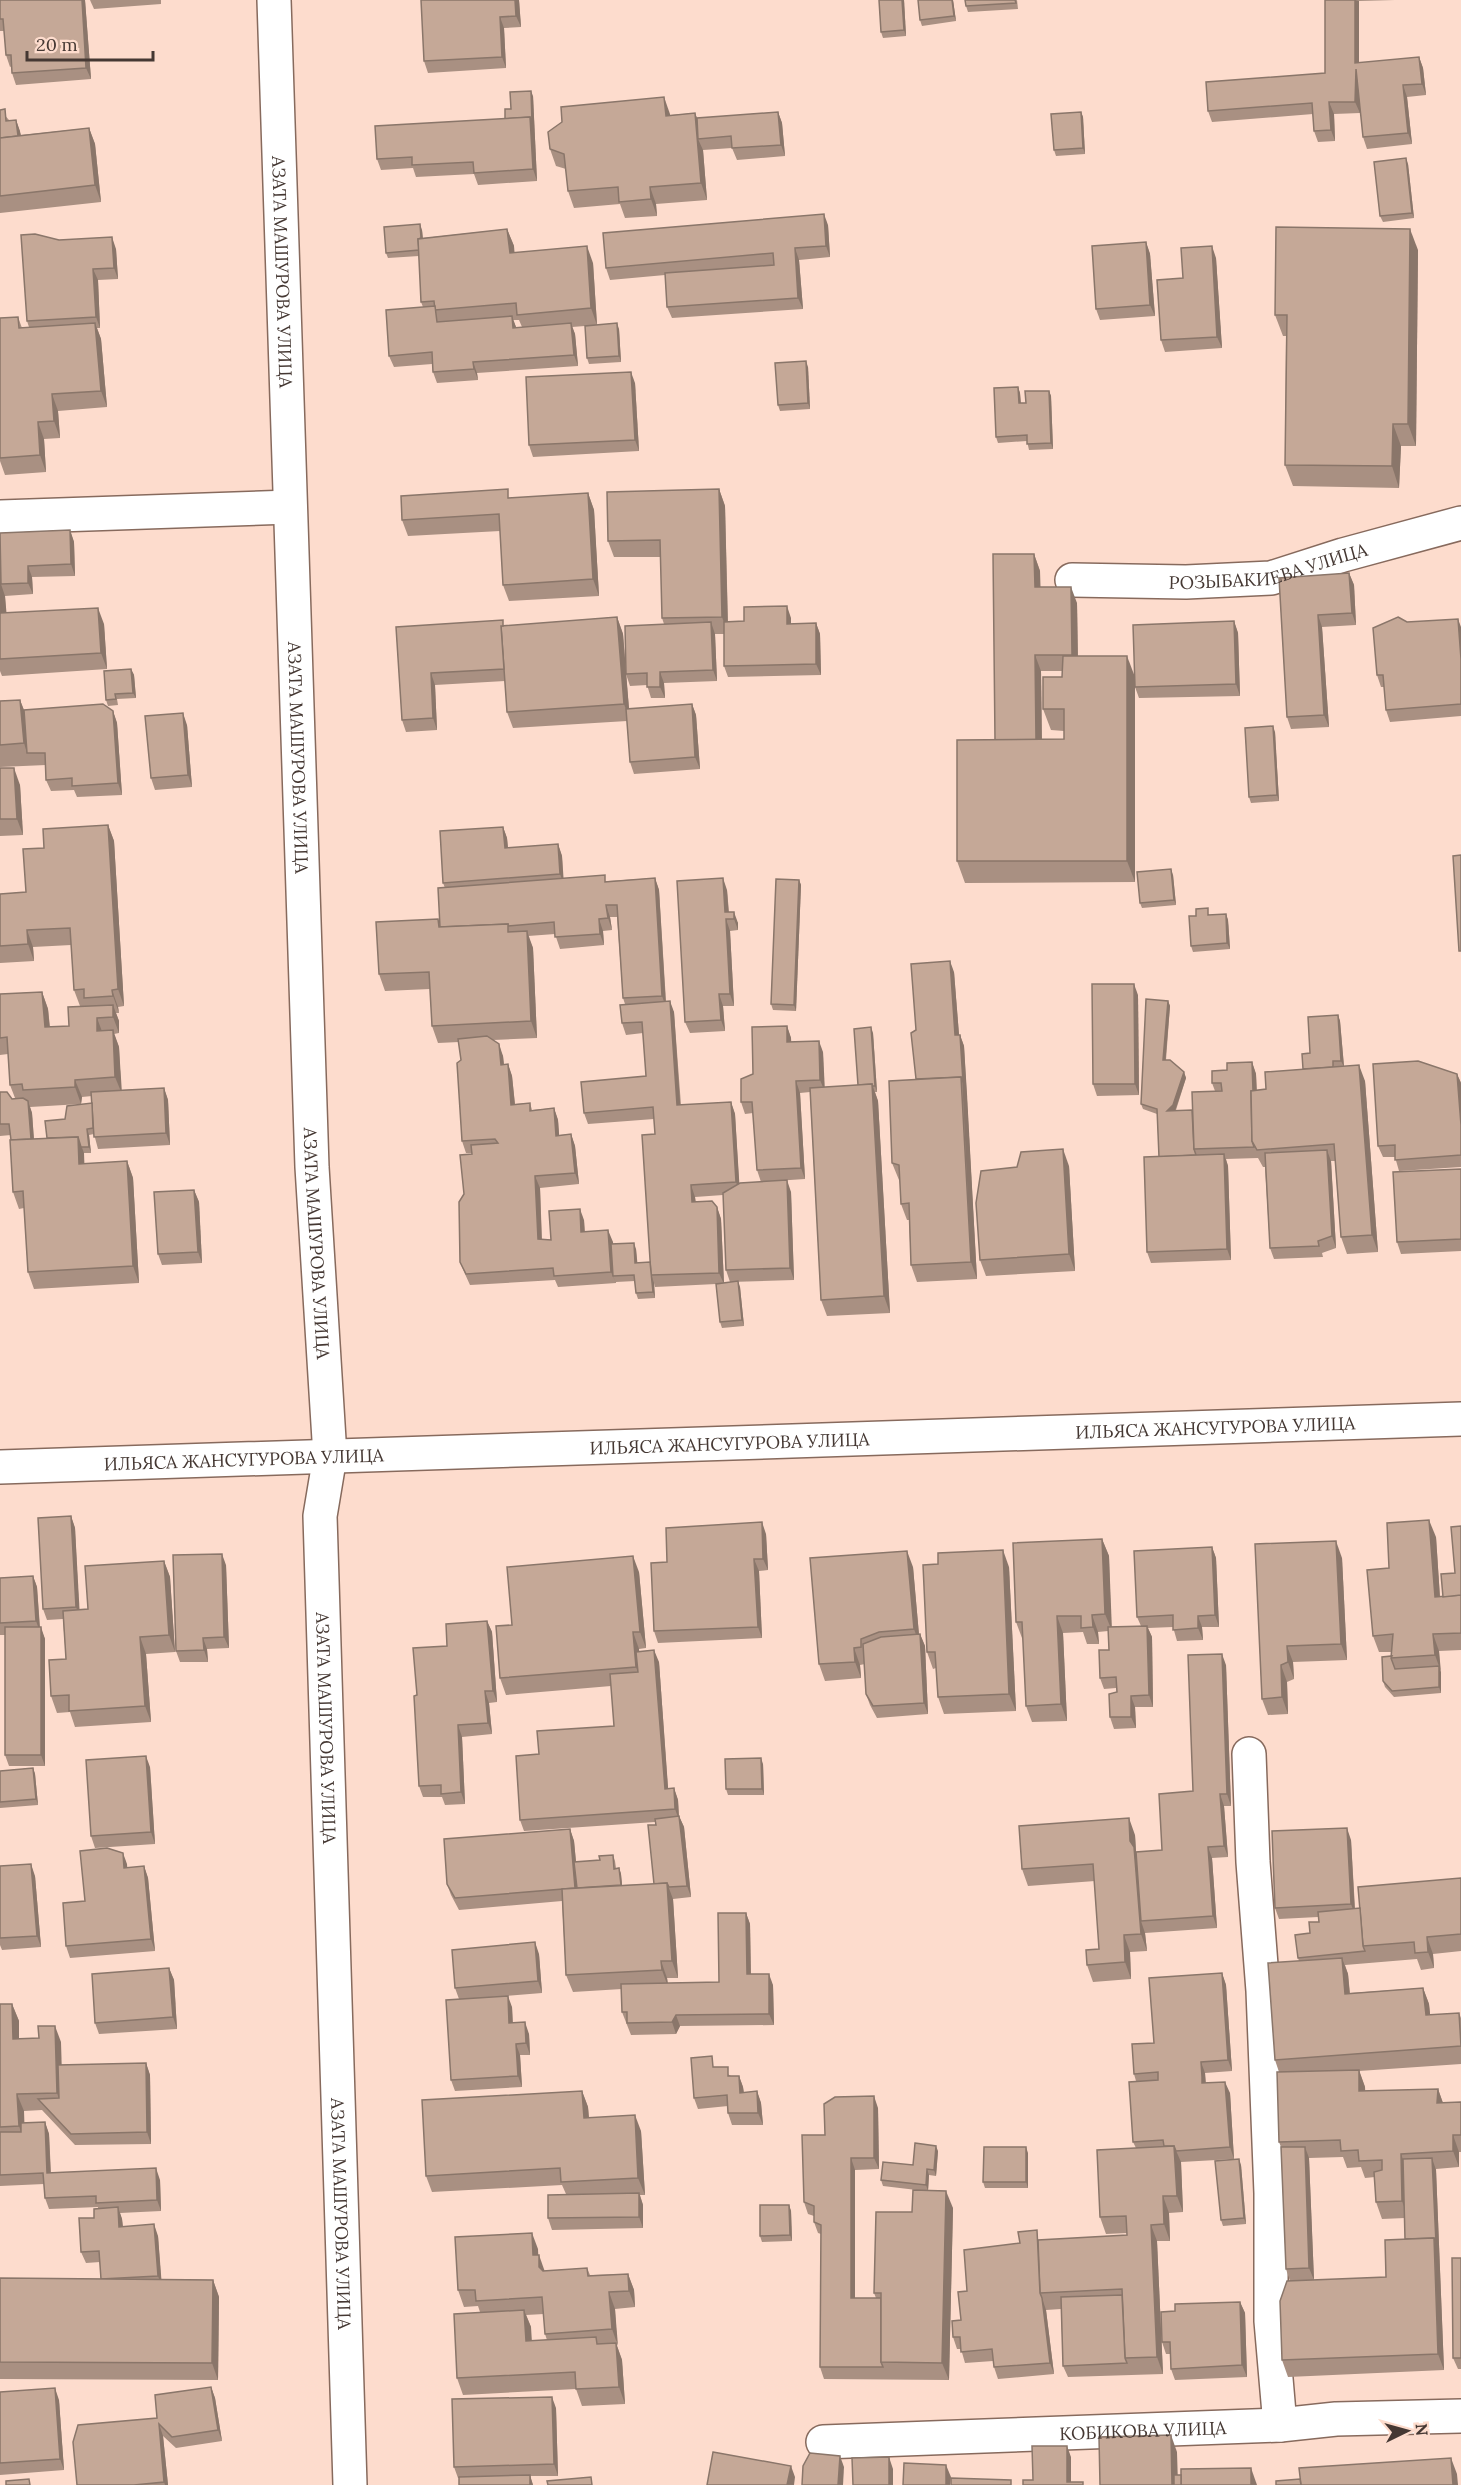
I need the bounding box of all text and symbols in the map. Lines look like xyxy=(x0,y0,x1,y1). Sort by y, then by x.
scale bar xyxy=(27,24,153,62)
text: 20 m xyxy=(36,33,78,56)
street label: АЗАТА МАШУРОВА УЛИЦА xyxy=(268,155,298,389)
street label: РОЗЫБАКИЕВА УЛИЦА xyxy=(1169,537,1370,594)
street label: АЗАТА МАШУРОВА УЛИЦА xyxy=(283,640,314,875)
street label: АЗАТА МАШУРОВА УЛИЦА xyxy=(299,1126,335,1360)
street label: ИЛЬЯСА ЖАНСУГУРОВА УЛИЦА xyxy=(1075,1411,1356,1443)
street label: ИЛЬЯСА ЖАНСУГУРОВА УЛИЦА xyxy=(589,1427,871,1459)
street label: ИЛЬЯСА ЖАНСУГУРОВА УЛИЦА xyxy=(103,1443,385,1475)
street label: АЗАТА МАШУРОВА УЛИЦА xyxy=(311,1611,342,1845)
street label: АЗАТА МАШУРОВА УЛИЦА xyxy=(326,2096,357,2331)
north arrow xyxy=(1377,2401,1437,2461)
street label: КОБИКОВА УЛИЦА xyxy=(1059,2415,1228,2445)
text: N xyxy=(1411,2423,1432,2437)

